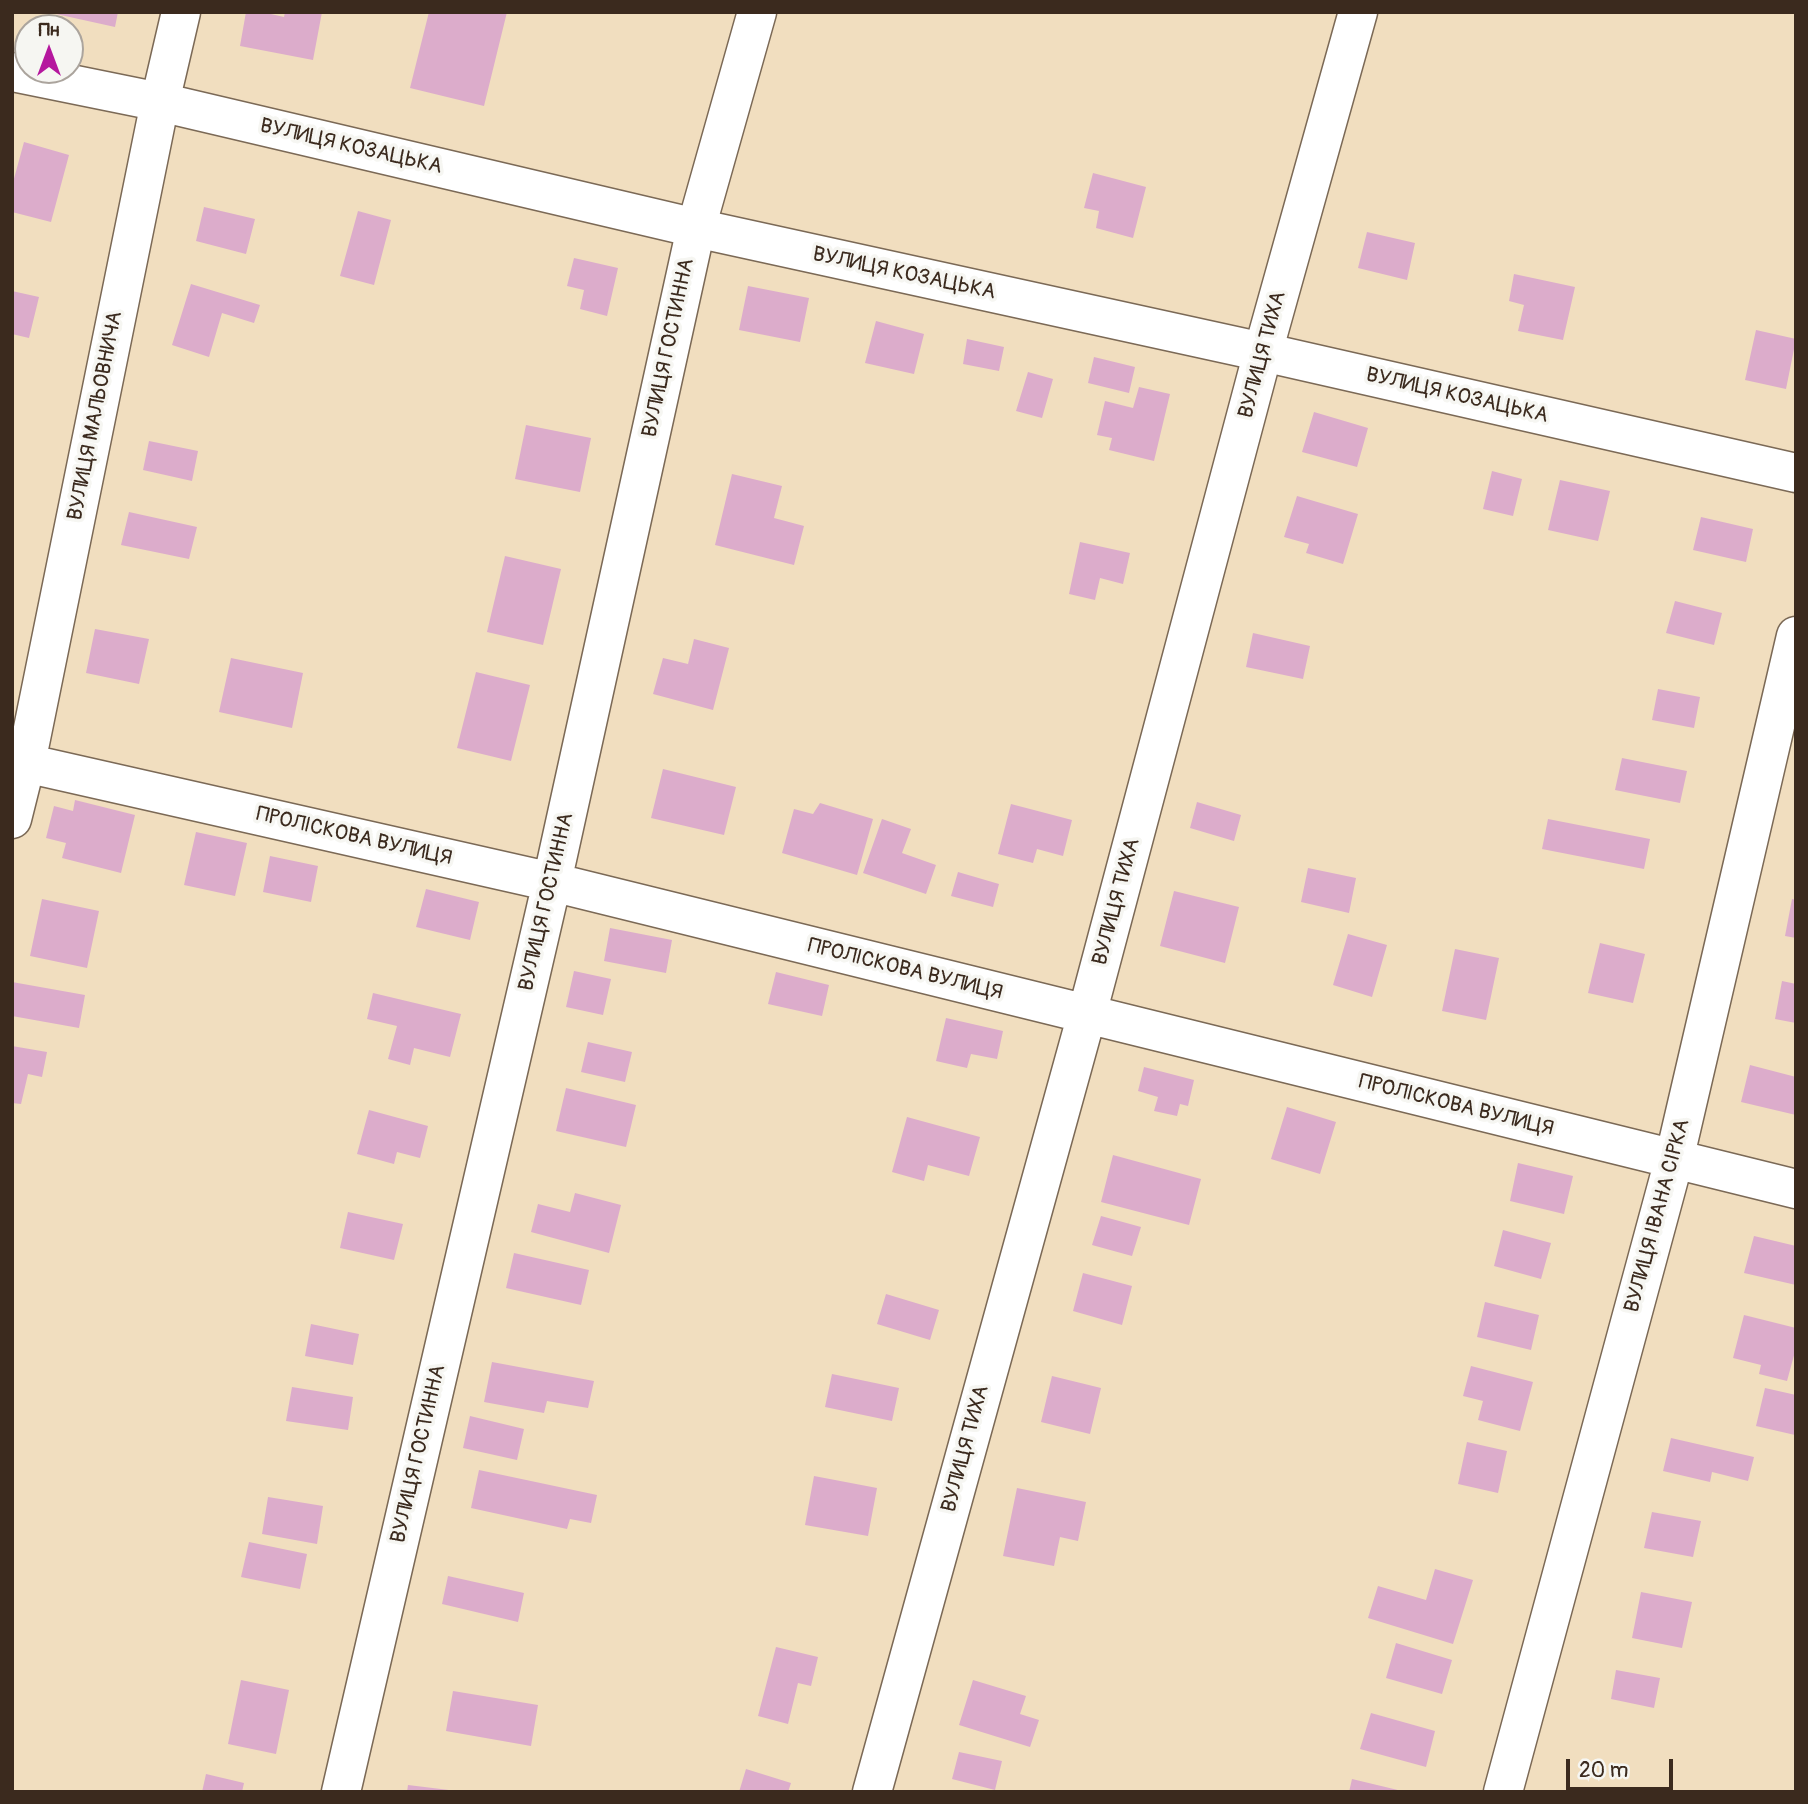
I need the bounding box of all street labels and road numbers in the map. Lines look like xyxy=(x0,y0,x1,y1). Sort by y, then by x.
street label: ВУЛИЦЯ КОЗАЦЬКА xyxy=(257,114,445,180)
street label: ВУЛИЦЯ КОЗАЦЬКА xyxy=(810,242,998,306)
street label: ВУЛИЦЯ ГОСТИННА xyxy=(638,256,700,440)
street label: ВУЛИЦЯ ТИХА xyxy=(1234,289,1292,421)
street label: ВУЛИЦЯ МАЛЬОВНИЧА xyxy=(63,309,129,523)
street label: ВУЛИЦЯ КОЗАЦЬКА xyxy=(1363,363,1551,429)
street label: ПРОЛІСКОВА ВУЛИЦЯ xyxy=(254,802,454,872)
street label: ВУЛИЦЯ ГОСТИННА xyxy=(514,810,580,994)
street label: ВУЛИЦЯ ТИХА xyxy=(1088,836,1146,968)
street label: ПРОЛІСКОВА ВУЛИЦЯ xyxy=(805,934,1005,1006)
street label: ПРОЛІСКОВА ВУЛИЦЯ xyxy=(1356,1070,1556,1142)
street label: ВУЛИЦЯ ІВАНА СІРКА xyxy=(1620,1117,1696,1315)
street label: ВУЛИЦЯ ГОСТИННА xyxy=(386,1362,452,1546)
street label: ВУЛИЦЯ ТИХА xyxy=(937,1383,995,1515)

